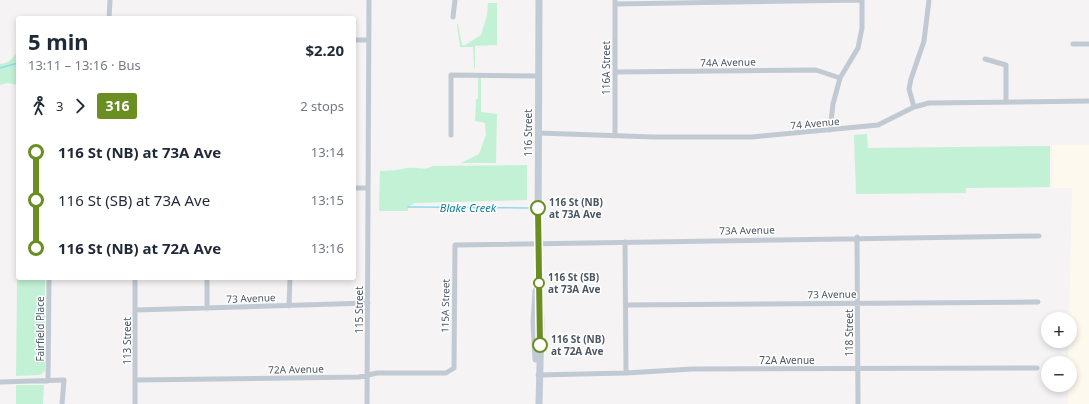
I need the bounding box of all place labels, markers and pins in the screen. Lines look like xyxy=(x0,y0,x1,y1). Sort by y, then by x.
place label: 116 St (NB) at 73A Ave xyxy=(549,195,603,221)
marker: 116 St (NB) at 73A Ave xyxy=(530,200,546,216)
place label: 116 St (SB) at 73A Ave xyxy=(548,270,601,296)
marker: 116 St (SB) at 73A Ave xyxy=(533,277,545,289)
place label: 116 St (NB) at 72A Ave xyxy=(551,332,605,358)
marker: 116 St (NB) at 72A Ave xyxy=(532,337,548,353)

